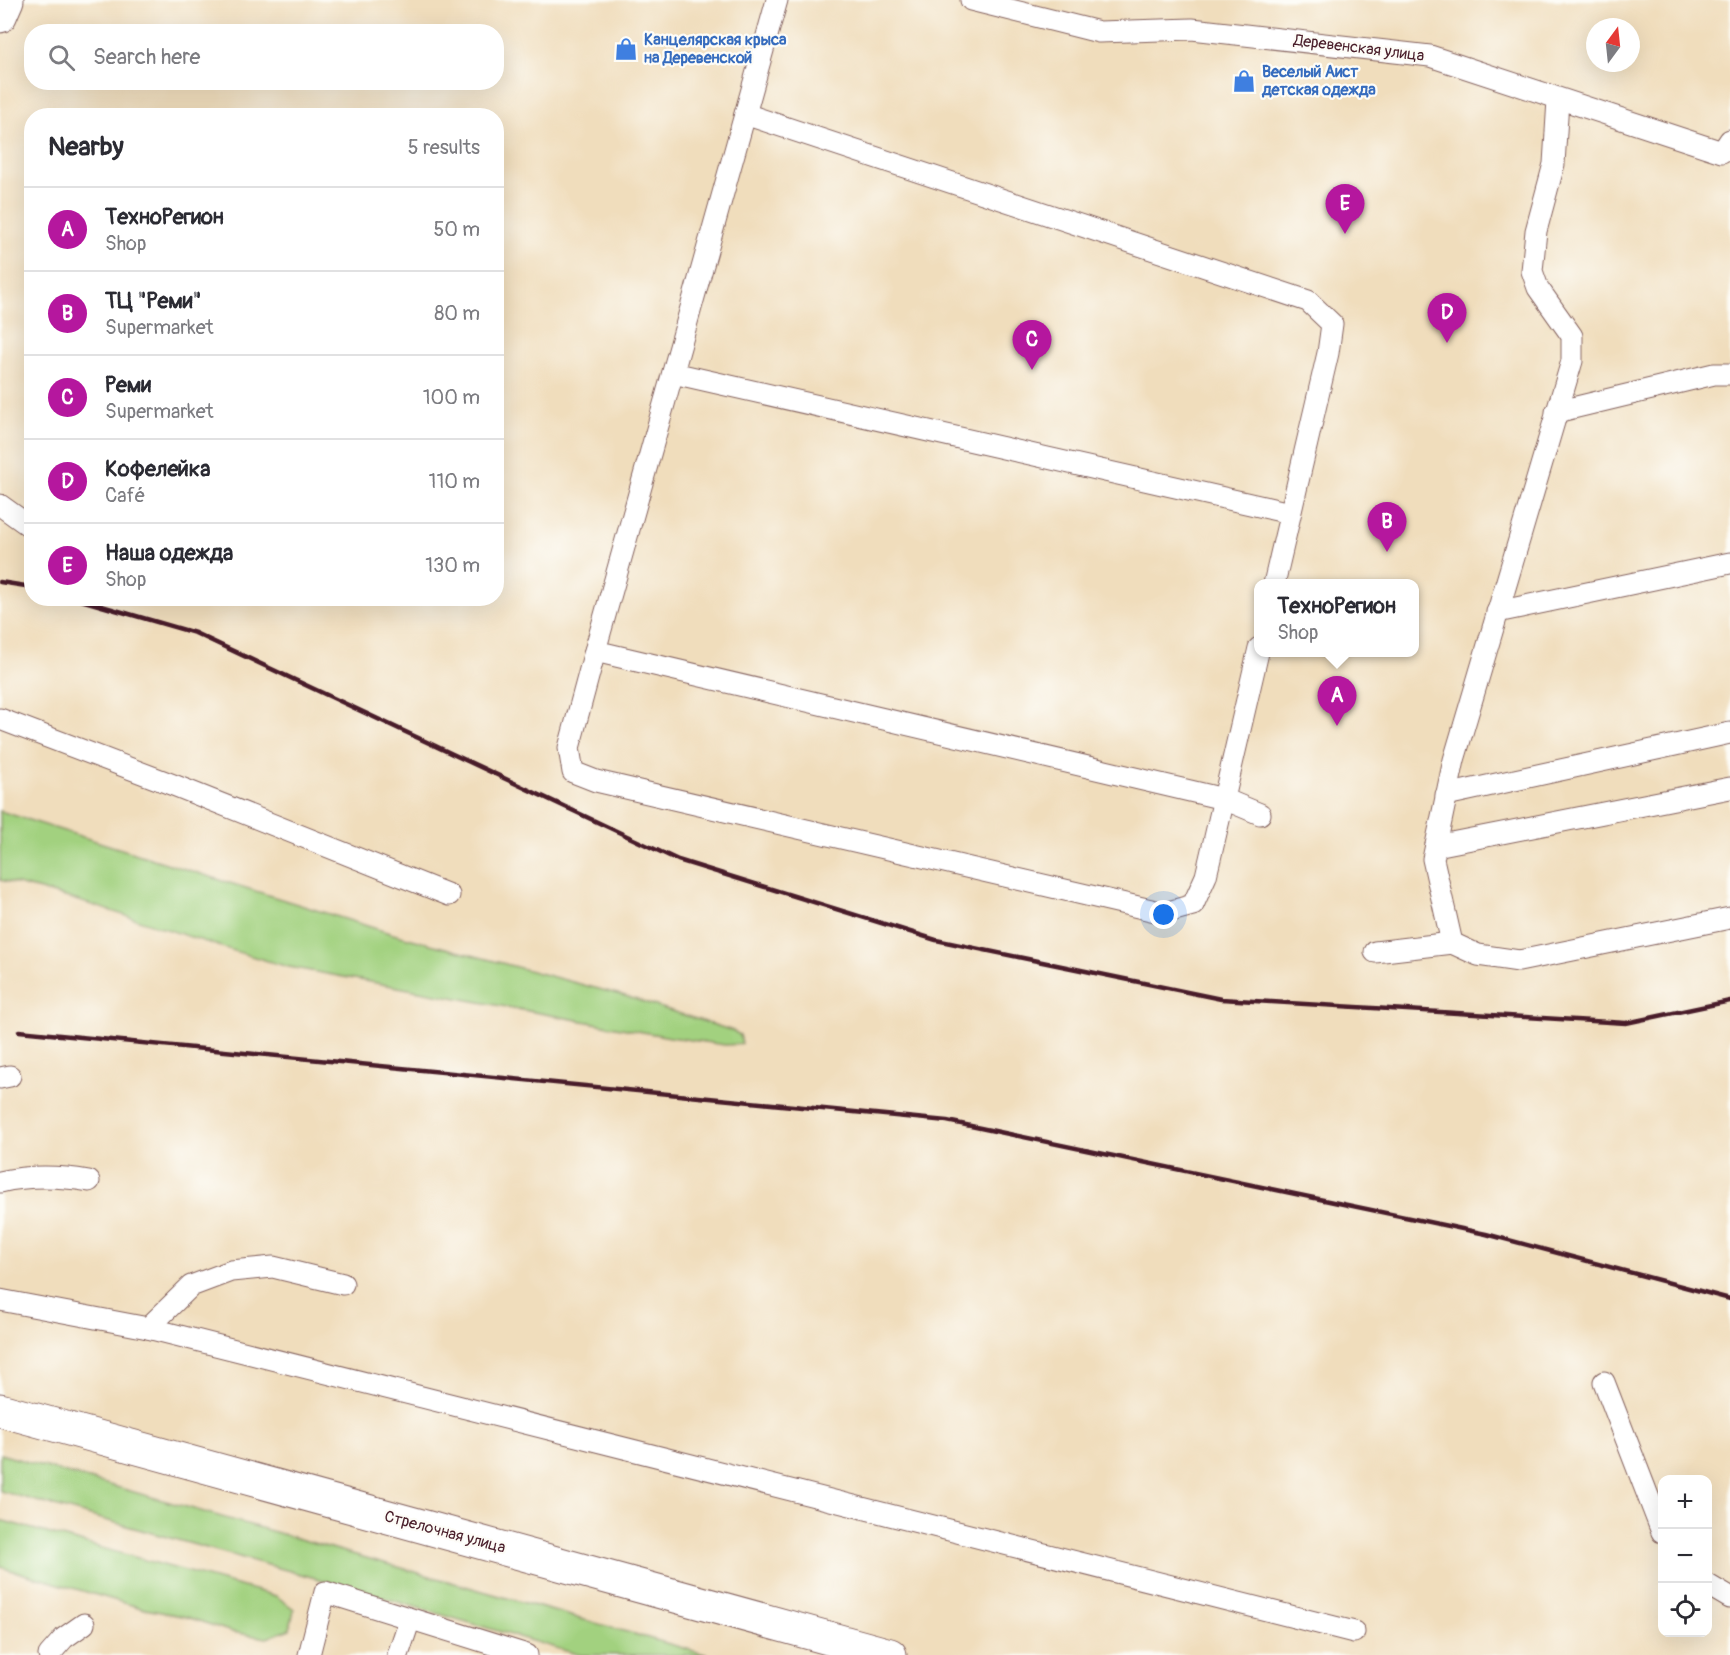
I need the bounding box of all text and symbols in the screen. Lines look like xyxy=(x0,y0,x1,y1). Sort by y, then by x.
north arrow xyxy=(1586,18,1640,72)
search box xyxy=(24,24,504,90)
place label: Канцелярская крыса на Деревенской xyxy=(644,30,787,68)
street label: Деревенская улица xyxy=(1292,30,1425,66)
shop icon: Канцелярская крыса на Деревенской xyxy=(613,36,639,62)
icon: search xyxy=(45,41,78,74)
text: Search here xyxy=(93,43,200,71)
place label: Веселый Аист детская одежда xyxy=(1261,62,1376,100)
shop icon: Веселый Аист детская одежда xyxy=(1231,68,1257,94)
text: Nearby xyxy=(48,131,124,163)
text: 5 results xyxy=(408,135,480,160)
pin: E xyxy=(1326,184,1364,234)
text: ТехноРегион xyxy=(105,203,224,231)
text: A xyxy=(61,217,74,242)
text: 50 m xyxy=(433,217,480,242)
text: Shop xyxy=(105,231,146,256)
text: ТЦ "Реми" xyxy=(105,287,202,315)
pin: D xyxy=(1428,294,1466,343)
text: B xyxy=(62,301,73,326)
text: 80 m xyxy=(434,301,480,326)
text: Supermarket xyxy=(105,315,214,340)
pin: C xyxy=(1012,320,1052,370)
text: Реми xyxy=(105,371,151,399)
text: C xyxy=(61,385,74,410)
text: 100 m xyxy=(423,385,480,410)
text: Supermarket xyxy=(105,399,214,424)
text: Кофелейка xyxy=(105,455,210,483)
text: D xyxy=(61,469,74,494)
text: 110 m xyxy=(429,469,480,494)
text: Café xyxy=(105,483,145,508)
pin: B xyxy=(1368,502,1406,552)
text: Наша одежда xyxy=(105,539,233,567)
text: E xyxy=(62,553,73,578)
text: 130 m xyxy=(425,553,480,578)
text: Shop xyxy=(105,567,146,592)
popup xyxy=(1254,579,1419,657)
text: ТехноРегион xyxy=(1277,592,1396,620)
text: Shop xyxy=(1277,620,1319,645)
pin: A xyxy=(1318,676,1356,726)
your location xyxy=(1149,900,1178,929)
map controls xyxy=(1658,1475,1712,1637)
button: + xyxy=(1658,1475,1712,1529)
street label: Стрелочная улица xyxy=(382,1506,508,1558)
button: − xyxy=(1658,1529,1712,1583)
button: locate xyxy=(1658,1583,1712,1637)

